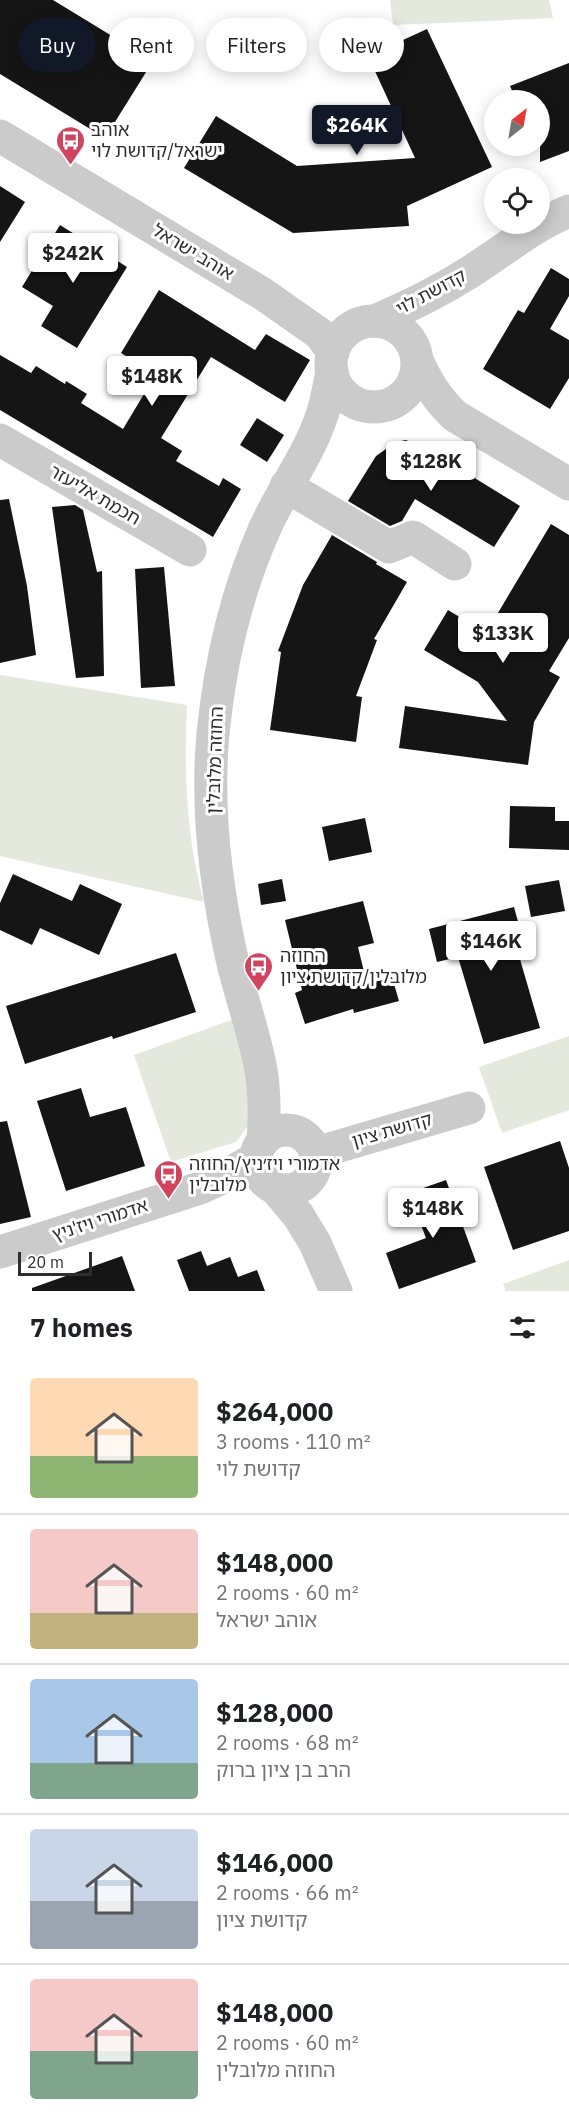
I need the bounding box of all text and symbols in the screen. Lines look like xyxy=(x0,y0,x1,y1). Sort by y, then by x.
chip: Buy xyxy=(18,18,96,72)
chip: Rent xyxy=(108,18,194,72)
chip: Filters xyxy=(206,18,307,72)
chip: New xyxy=(319,18,404,72)
north arrow xyxy=(484,90,550,156)
map controls xyxy=(484,90,550,234)
pin: $264K xyxy=(315,105,399,156)
text: $264K xyxy=(326,111,388,138)
place label: אוהב ישראל/קדושת לוי xyxy=(91,118,223,162)
bus stop icon: אוהב ישראל/קדושת לוי xyxy=(54,124,86,166)
button: locate xyxy=(484,168,550,234)
street label: אוהב ישראל xyxy=(148,218,238,285)
pin: $242K xyxy=(31,233,115,284)
text: $242K xyxy=(42,239,104,266)
street label: קדושת לוי xyxy=(392,263,470,320)
pin: $148K xyxy=(110,356,194,407)
text: $148K xyxy=(121,362,183,389)
pin: $128K xyxy=(389,441,473,492)
text: $128K xyxy=(400,447,462,474)
street label: חכמת אליעזר xyxy=(46,459,145,530)
pin: $133K xyxy=(461,613,545,664)
text: $133K xyxy=(472,619,534,646)
street label: החוזה מלובלין xyxy=(201,706,228,814)
pin: $146K xyxy=(449,921,533,972)
text: $146K xyxy=(460,927,522,954)
place label: החוזה מלובלין/קדושת ציון xyxy=(280,944,427,988)
bus stop icon: החוזה מלובלין/קדושת ציון xyxy=(243,950,275,992)
street label: קדושת ציון xyxy=(349,1107,435,1152)
place label: אדמורי ויז׳ניץ/החוזה מלובלין xyxy=(189,1152,340,1196)
bus stop icon: אדמורי ויז׳ניץ/החוזה מלובלין xyxy=(152,1158,184,1200)
pin: $148K xyxy=(391,1188,475,1239)
street label: אדמורי ויז'ניץ xyxy=(49,1193,151,1246)
text: $148K xyxy=(402,1194,464,1221)
scale bar xyxy=(18,1249,92,1276)
text: 20 m xyxy=(27,1252,64,1272)
text: 7 homes xyxy=(30,1310,133,1344)
icon: filters xyxy=(506,1311,539,1344)
text: $264,000 xyxy=(216,1394,333,1428)
icon: home xyxy=(78,1402,150,1474)
text: 3 rooms · 110 m² xyxy=(216,1428,371,1455)
text: קדושת לוי xyxy=(216,1455,301,1482)
text: $148,000 xyxy=(216,1545,333,1579)
icon: home xyxy=(78,1553,150,1625)
text: 2 rooms · 60 m² xyxy=(216,1579,359,1606)
text: אוהב ישראל xyxy=(216,1606,317,1633)
text: $128,000 xyxy=(216,1695,333,1729)
icon: home xyxy=(78,1703,150,1775)
text: 2 rooms · 68 m² xyxy=(216,1729,359,1756)
text: הרב בן ציון ברוק xyxy=(216,1756,351,1783)
text: $146,000 xyxy=(216,1845,333,1879)
icon: home xyxy=(78,1853,150,1925)
text: 2 rooms · 66 m² xyxy=(216,1879,359,1906)
text: קדושת ציון xyxy=(216,1906,308,1933)
text: $148,000 xyxy=(216,1995,333,2029)
icon: home xyxy=(78,2003,150,2075)
text: 2 rooms · 60 m² xyxy=(216,2029,359,2056)
text: החוזה מלובלין xyxy=(216,2056,336,2083)

